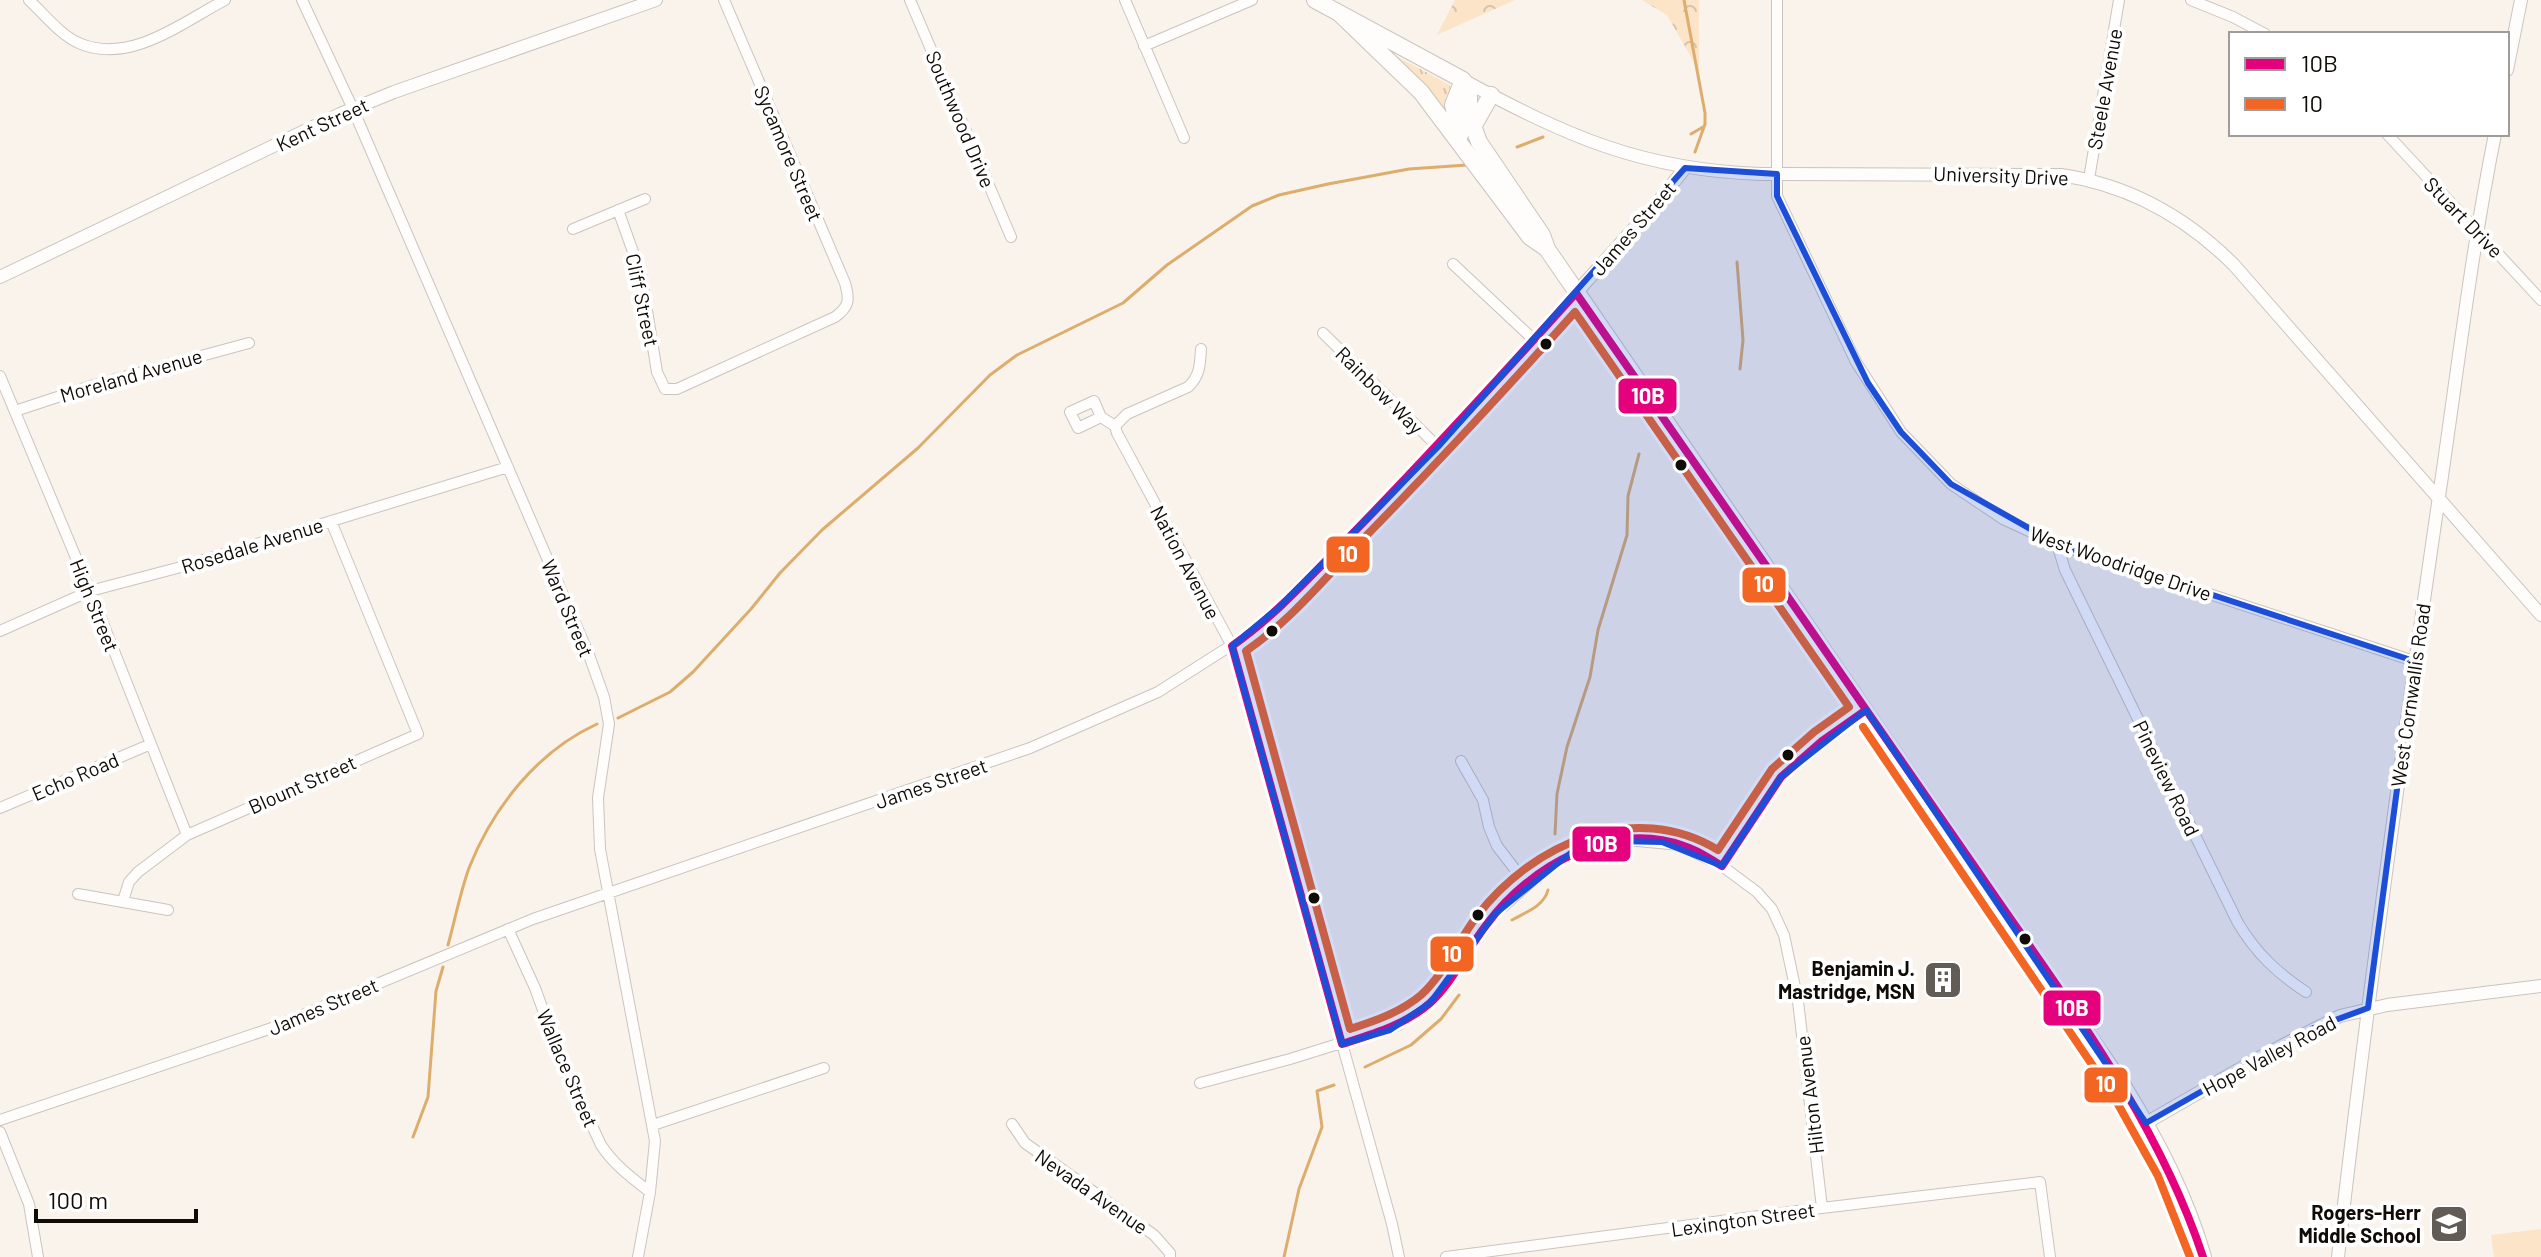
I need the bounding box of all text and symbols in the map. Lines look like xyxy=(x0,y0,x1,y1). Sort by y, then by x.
street label: Steele Avenue xyxy=(2082,26,2126,152)
legend xyxy=(2229,32,2509,136)
street label: Southwood Drive xyxy=(921,47,1001,191)
text: 10B xyxy=(2301,48,2338,77)
street label: Sycamore Street xyxy=(750,82,828,224)
text: 10 xyxy=(2301,88,2323,117)
street label: Kent Street xyxy=(272,92,372,156)
street label: University Drive xyxy=(1933,161,2069,189)
street label: Stuart Drive xyxy=(2419,172,2509,262)
street label: James Street xyxy=(1586,176,1680,280)
street label: Cliff Street xyxy=(621,251,665,349)
unlabelled marker xyxy=(1538,336,1554,352)
street label: Rainbow Way xyxy=(1331,341,1429,439)
street label: Moreland Avenue xyxy=(57,343,205,407)
line badge: 10B xyxy=(1617,377,1678,415)
text: 10B xyxy=(1631,382,1665,408)
unlabelled marker xyxy=(1673,457,1689,473)
street label: Nation Avenue xyxy=(1146,501,1226,623)
street label: Rosedale Avenue xyxy=(178,512,326,578)
street label: West Woodridge Drive xyxy=(2027,521,2215,605)
line badge: 10 xyxy=(1325,535,1371,574)
text: 10 xyxy=(1338,540,1358,566)
street label: High Street xyxy=(65,555,125,655)
street label: Ward Street xyxy=(537,556,599,660)
line badge: 10 xyxy=(1741,566,1787,604)
text: 10 xyxy=(1754,570,1774,596)
street label: West Cornwallis Road xyxy=(2385,602,2435,788)
unlabelled marker xyxy=(1264,623,1280,639)
street label: Pineview Road xyxy=(2129,716,2205,840)
street label: Echo Road xyxy=(28,747,122,805)
unlabelled marker xyxy=(1780,747,1796,763)
street label: Blount Street xyxy=(244,750,360,818)
street label: James Street xyxy=(872,753,990,813)
line badge: 10B xyxy=(1571,825,1632,863)
text: 10B xyxy=(1584,830,1618,856)
unlabelled marker xyxy=(1306,890,1322,906)
unlabelled marker xyxy=(1470,907,1486,923)
unlabelled marker xyxy=(2017,931,2033,947)
line badge: 10 xyxy=(1429,935,1475,973)
text: 10 xyxy=(1442,940,1462,966)
place label: Benjamin J. Mastridge, MSN xyxy=(1778,956,1915,1003)
building icon: Benjamin J. Mastridge, MSN xyxy=(1922,959,1964,1001)
street label: James Street xyxy=(265,972,381,1040)
line badge: 10B xyxy=(2042,989,2102,1027)
text: 10B xyxy=(2055,994,2089,1020)
street label: Wallace Street xyxy=(532,1005,604,1131)
street label: Hope Valley Road xyxy=(2198,1010,2340,1100)
street label: Hilton Avenue xyxy=(1790,1034,1828,1156)
line badge: 10 xyxy=(2083,1066,2129,1104)
text: 10 xyxy=(2096,1070,2116,1096)
street label: Nevada Avenue xyxy=(1031,1143,1153,1239)
scale bar xyxy=(36,1173,196,1223)
text: 100 m xyxy=(48,1185,108,1214)
street label: Lexington Street xyxy=(1669,1197,1817,1241)
place label: Rogers-Herr Middle School xyxy=(2298,1200,2421,1247)
school or university icon: Rogers-Herr Middle School xyxy=(2428,1203,2470,1245)

